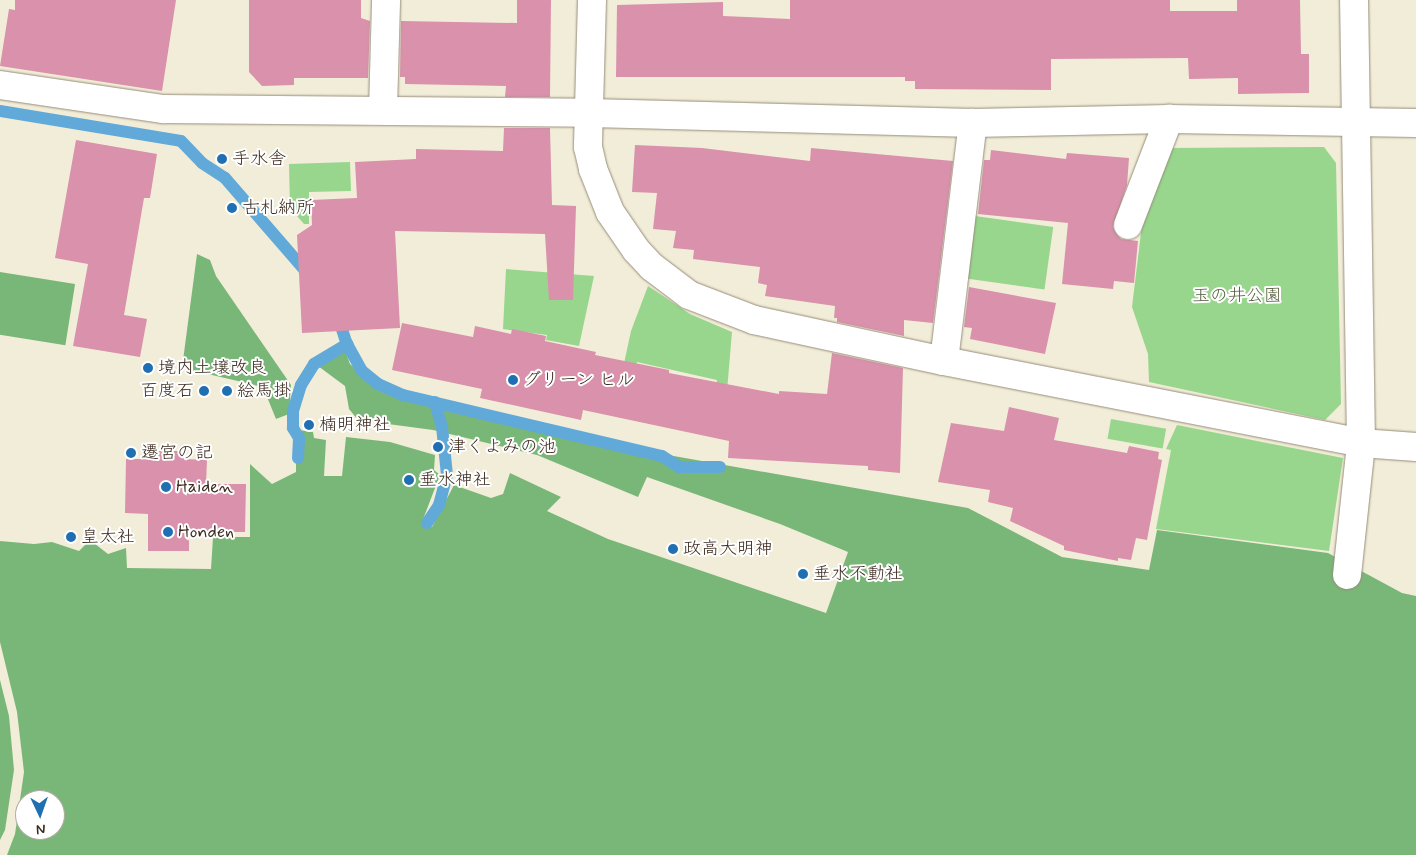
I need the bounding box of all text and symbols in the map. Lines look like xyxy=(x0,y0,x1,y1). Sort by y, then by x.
place label: 手水舎 xyxy=(232,148,286,170)
marker: 手水舎 xyxy=(216,153,228,165)
place label: 古札納所 xyxy=(242,197,314,219)
marker: 古札納所 xyxy=(226,202,238,214)
park label: 玉の井公園 xyxy=(1192,285,1282,307)
place label: 境内土壌改良 xyxy=(158,357,266,379)
marker: 境内土壌改良 xyxy=(142,362,154,374)
place label: グリーン ヒル xyxy=(523,369,636,391)
marker: グリーン ヒル xyxy=(507,374,519,386)
place label: 百度石 xyxy=(140,380,194,402)
place label: 絵馬掛 xyxy=(237,380,291,402)
marker: 百度石 xyxy=(198,385,210,397)
marker: 絵馬掛 xyxy=(221,385,233,397)
place label: 楠明神社 xyxy=(319,414,391,436)
marker: 楠明神社 xyxy=(303,419,315,431)
place label: 津くよみの池 xyxy=(448,436,556,458)
marker: 津くよみの池 xyxy=(432,441,444,453)
place label: 遷宮の記 xyxy=(141,442,213,464)
marker: 遷宮の記 xyxy=(125,447,137,459)
place label: 垂水神社 xyxy=(419,469,491,491)
marker: 垂水神社 xyxy=(403,474,415,486)
place label: Haiden xyxy=(176,476,233,498)
marker: Haiden xyxy=(160,481,172,493)
place label: Honden xyxy=(178,521,234,543)
place label: 皇太社 xyxy=(81,526,135,548)
marker: Honden xyxy=(162,526,174,538)
marker: 皇太社 xyxy=(65,531,77,543)
place label: 政高大明神 xyxy=(683,538,773,560)
marker: 政高大明神 xyxy=(667,543,679,555)
place label: 垂水不動社 xyxy=(813,563,903,585)
marker: 垂水不動社 xyxy=(797,568,809,580)
north arrow xyxy=(15,790,65,840)
text: N xyxy=(36,820,46,838)

